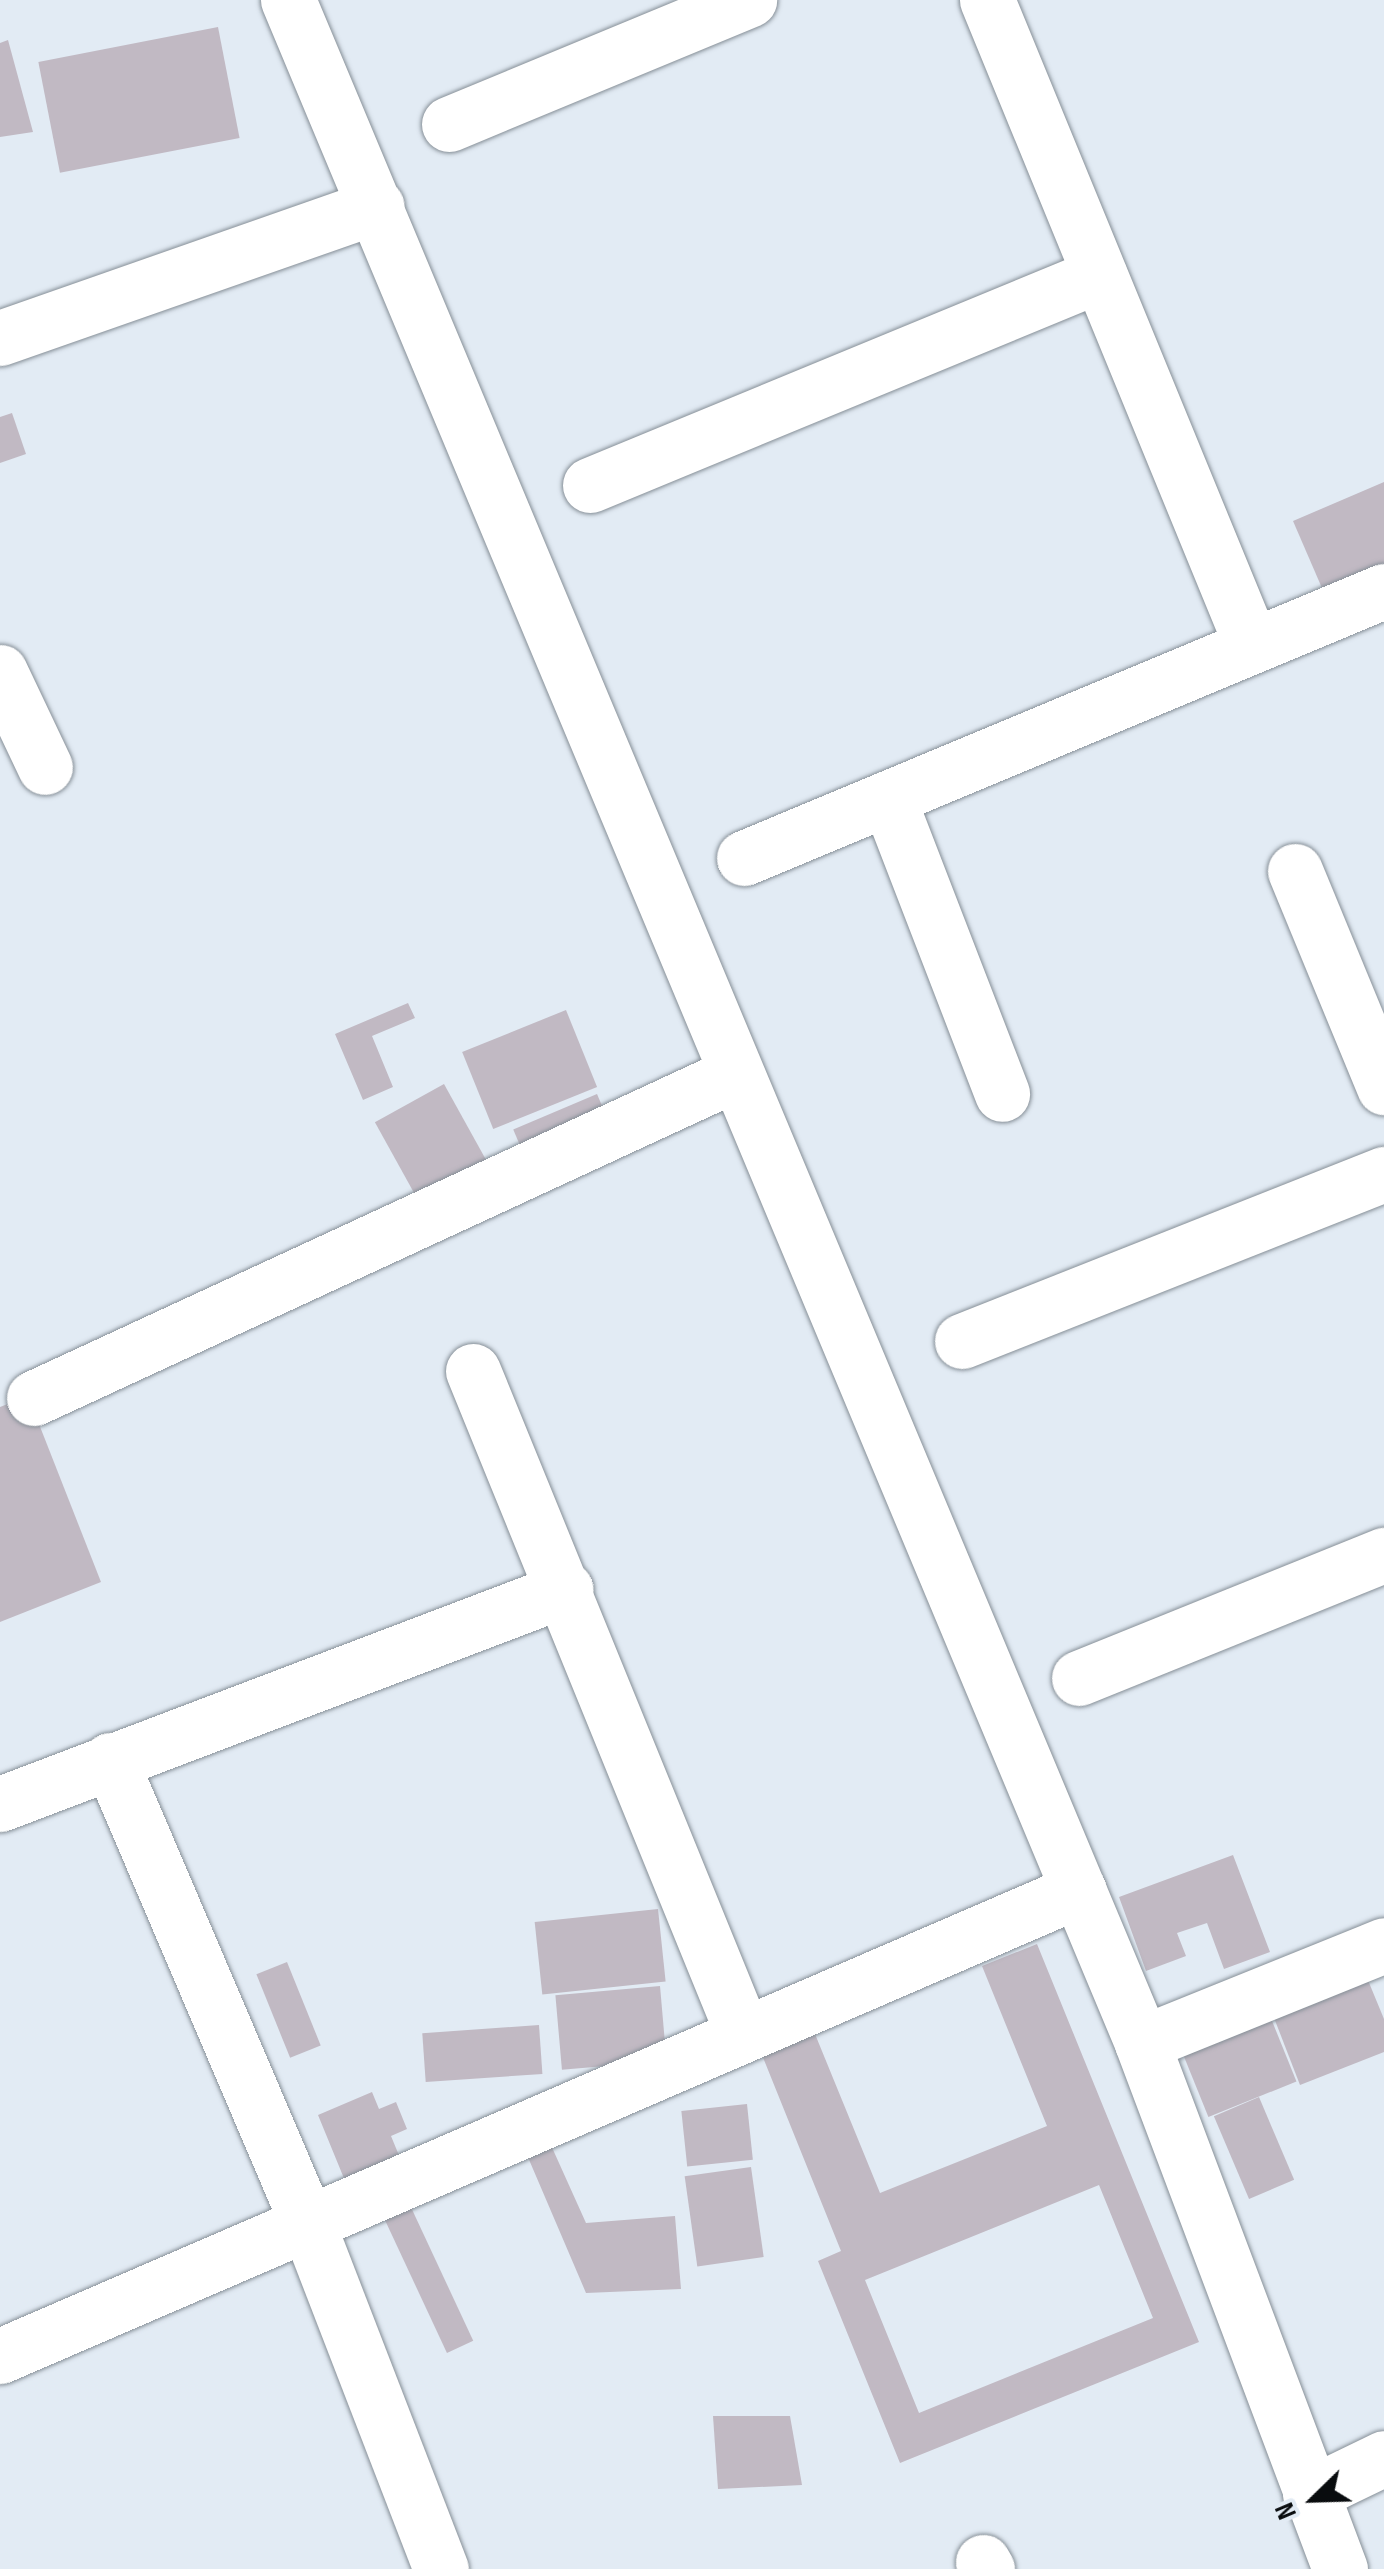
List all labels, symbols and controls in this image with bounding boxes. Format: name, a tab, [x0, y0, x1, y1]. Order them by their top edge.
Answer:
north arrow	[1264, 2449, 1364, 2549]
text: N	[1268, 2498, 1304, 2524]

